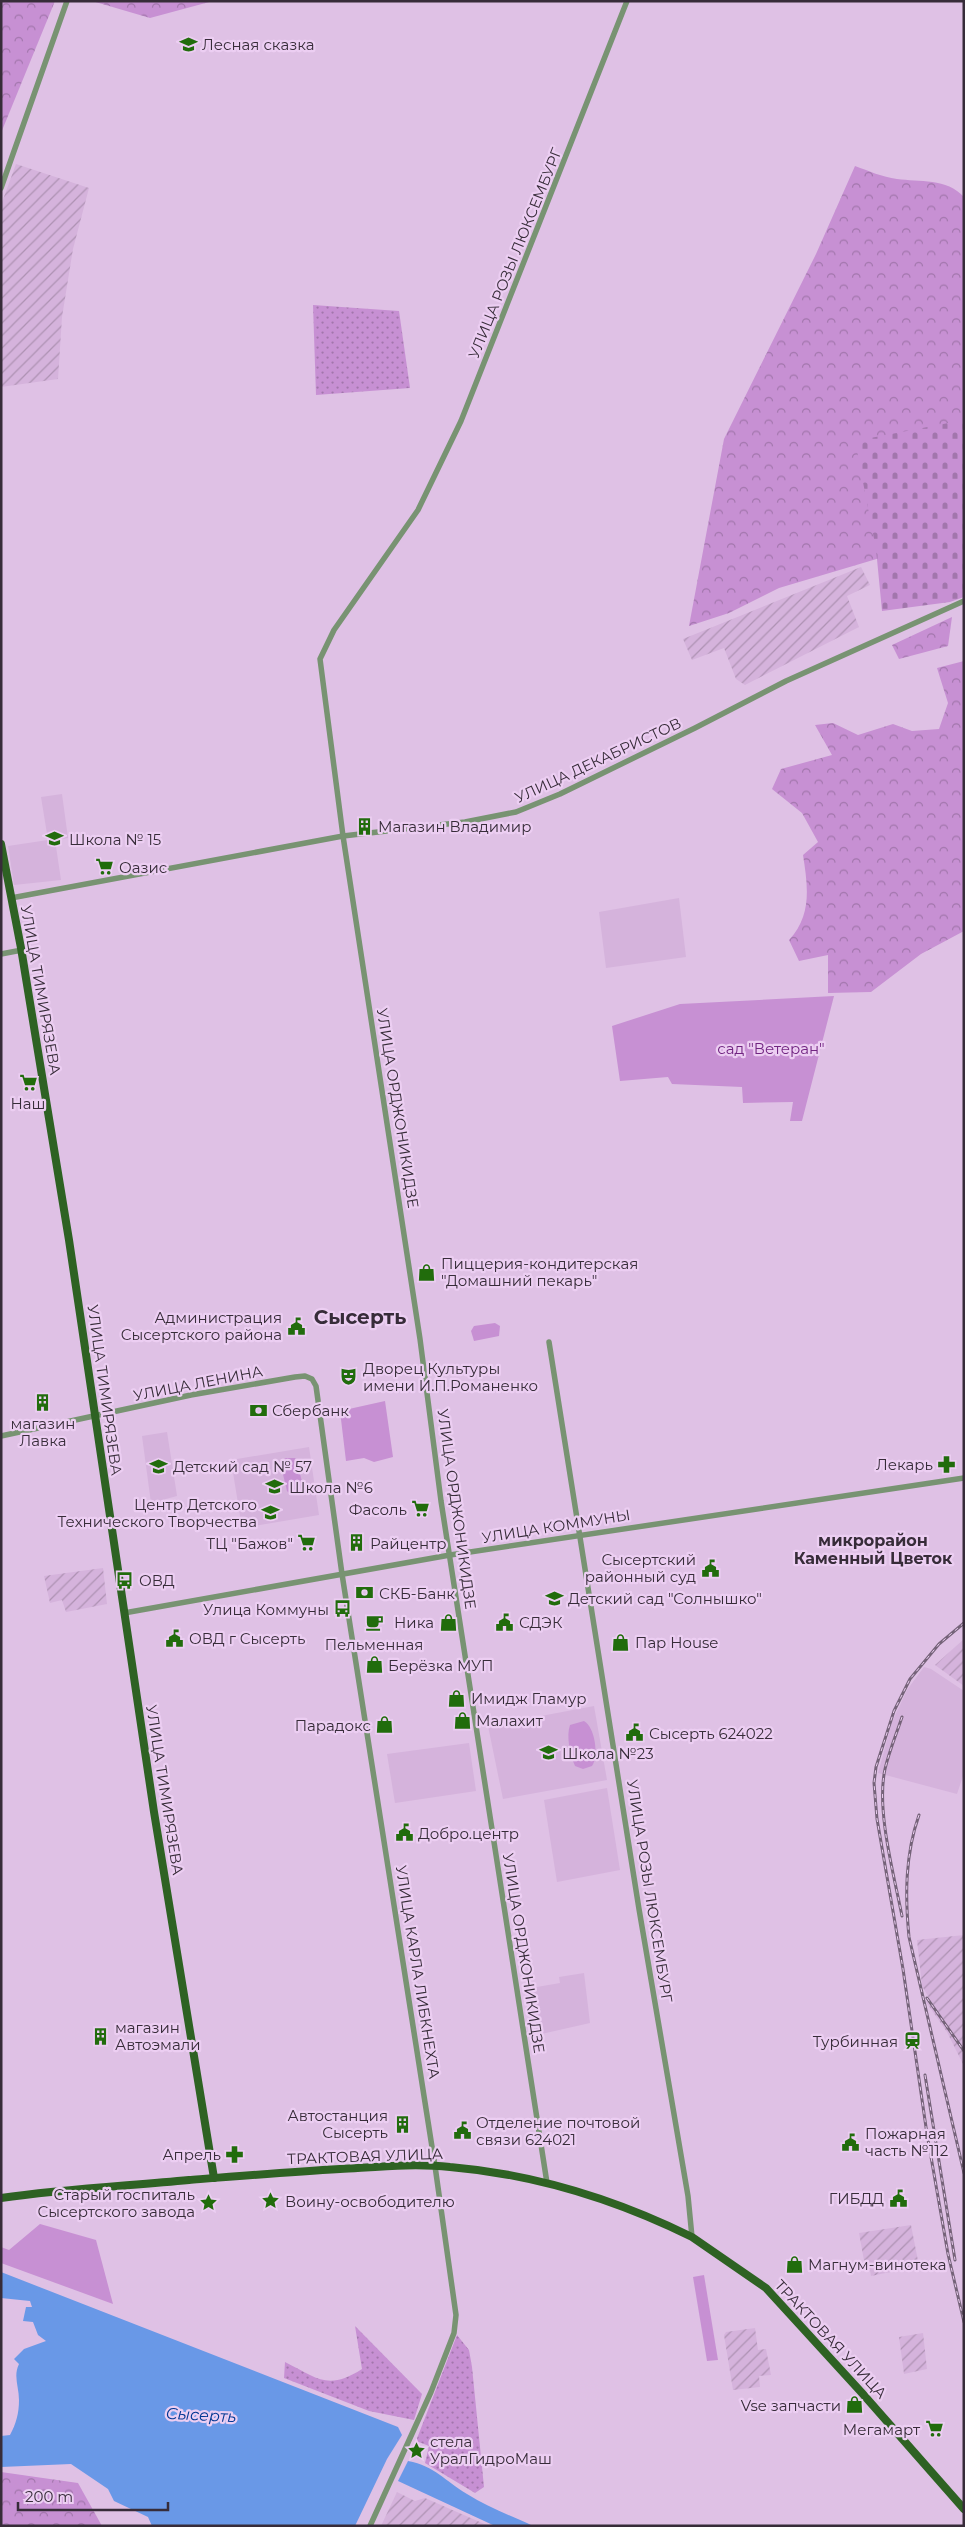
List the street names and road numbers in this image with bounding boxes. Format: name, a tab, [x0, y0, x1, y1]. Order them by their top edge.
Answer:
street label: УЛИЦА РОЗЫ ЛЮКСЕМБУРГ	[464, 145, 566, 361]
street label: УЛИЦА ДЕКАБРИСТОВ	[512, 713, 684, 807]
street label: УЛИЦА ТИМИРЯЗЕВА	[17, 904, 65, 1076]
street label: УЛИЦА ОРДЖОНИКИДЗЕ	[373, 1007, 423, 1209]
street label: УЛИЦА ТИМИРЯЗЕВА	[84, 1303, 126, 1477]
street label: УЛИЦА ЛЕНИНА	[132, 1361, 264, 1405]
street label: УЛИЦА ОРДЖОНИКИДЗЕ	[434, 1408, 480, 1610]
street label: УЛИЦА КОММУНЫ	[480, 1505, 632, 1547]
street label: УЛИЦА ТИМИРЯЗЕВА	[142, 1703, 188, 1877]
street label: УЛИЦА РОЗЫ ЛЮКСЕМБУРГ	[623, 1778, 677, 2004]
street label: УЛИЦА ОРДЖОНИКИДЗЕ	[499, 1852, 549, 2054]
street label: УЛИЦА КАРЛА ЛИБКНЕХТА	[392, 1864, 444, 2080]
street label: ТРАКТОВАЯ УЛИЦА	[287, 2144, 443, 2168]
street label: ТРАКТОВАЯ УЛИЦА	[771, 2276, 891, 2402]

